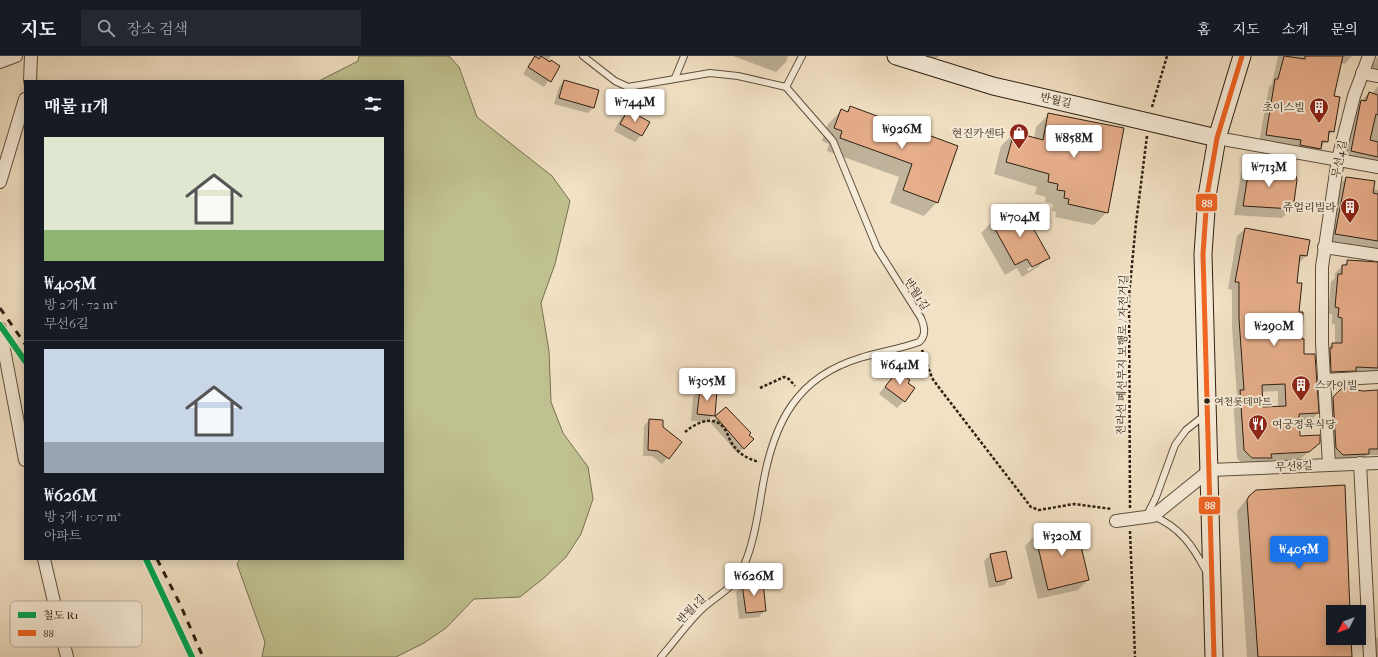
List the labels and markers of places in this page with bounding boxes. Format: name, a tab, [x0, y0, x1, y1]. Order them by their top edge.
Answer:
pin: ₩744M	[607, 89, 663, 123]
building icon: 초이스빌	[1308, 96, 1330, 124]
place label: 초이스빌	[1262, 101, 1305, 114]
pin: ₩926M	[874, 116, 930, 150]
shop icon: 현진카센타	[1008, 122, 1030, 150]
pin: ₩858M	[1046, 125, 1102, 159]
place label: 현진카센타	[952, 127, 1005, 140]
pin: ₩713M	[1241, 154, 1297, 188]
building icon: 쥬얼리빌라	[1339, 196, 1361, 224]
place label: 쥬얼리빌라	[1283, 201, 1336, 214]
pin: ₩704M	[992, 204, 1048, 238]
pin: ₩290M	[1246, 313, 1302, 347]
pin: ₩641M	[872, 352, 928, 386]
pin: ₩305M	[679, 368, 735, 402]
building icon: 스카이빌	[1290, 374, 1312, 402]
place label: 스카이빌	[1315, 379, 1358, 392]
marker: 여천롯데마트	[1202, 396, 1212, 406]
place label: 여천롯데마트	[1214, 396, 1272, 408]
restaurant icon: 여궁정육식당	[1247, 413, 1269, 441]
place label: 여궁정육식당	[1272, 418, 1336, 431]
pin: ₩320M	[1034, 523, 1090, 557]
pin: ₩405M	[1271, 536, 1327, 570]
pin: ₩626M	[726, 563, 782, 597]

